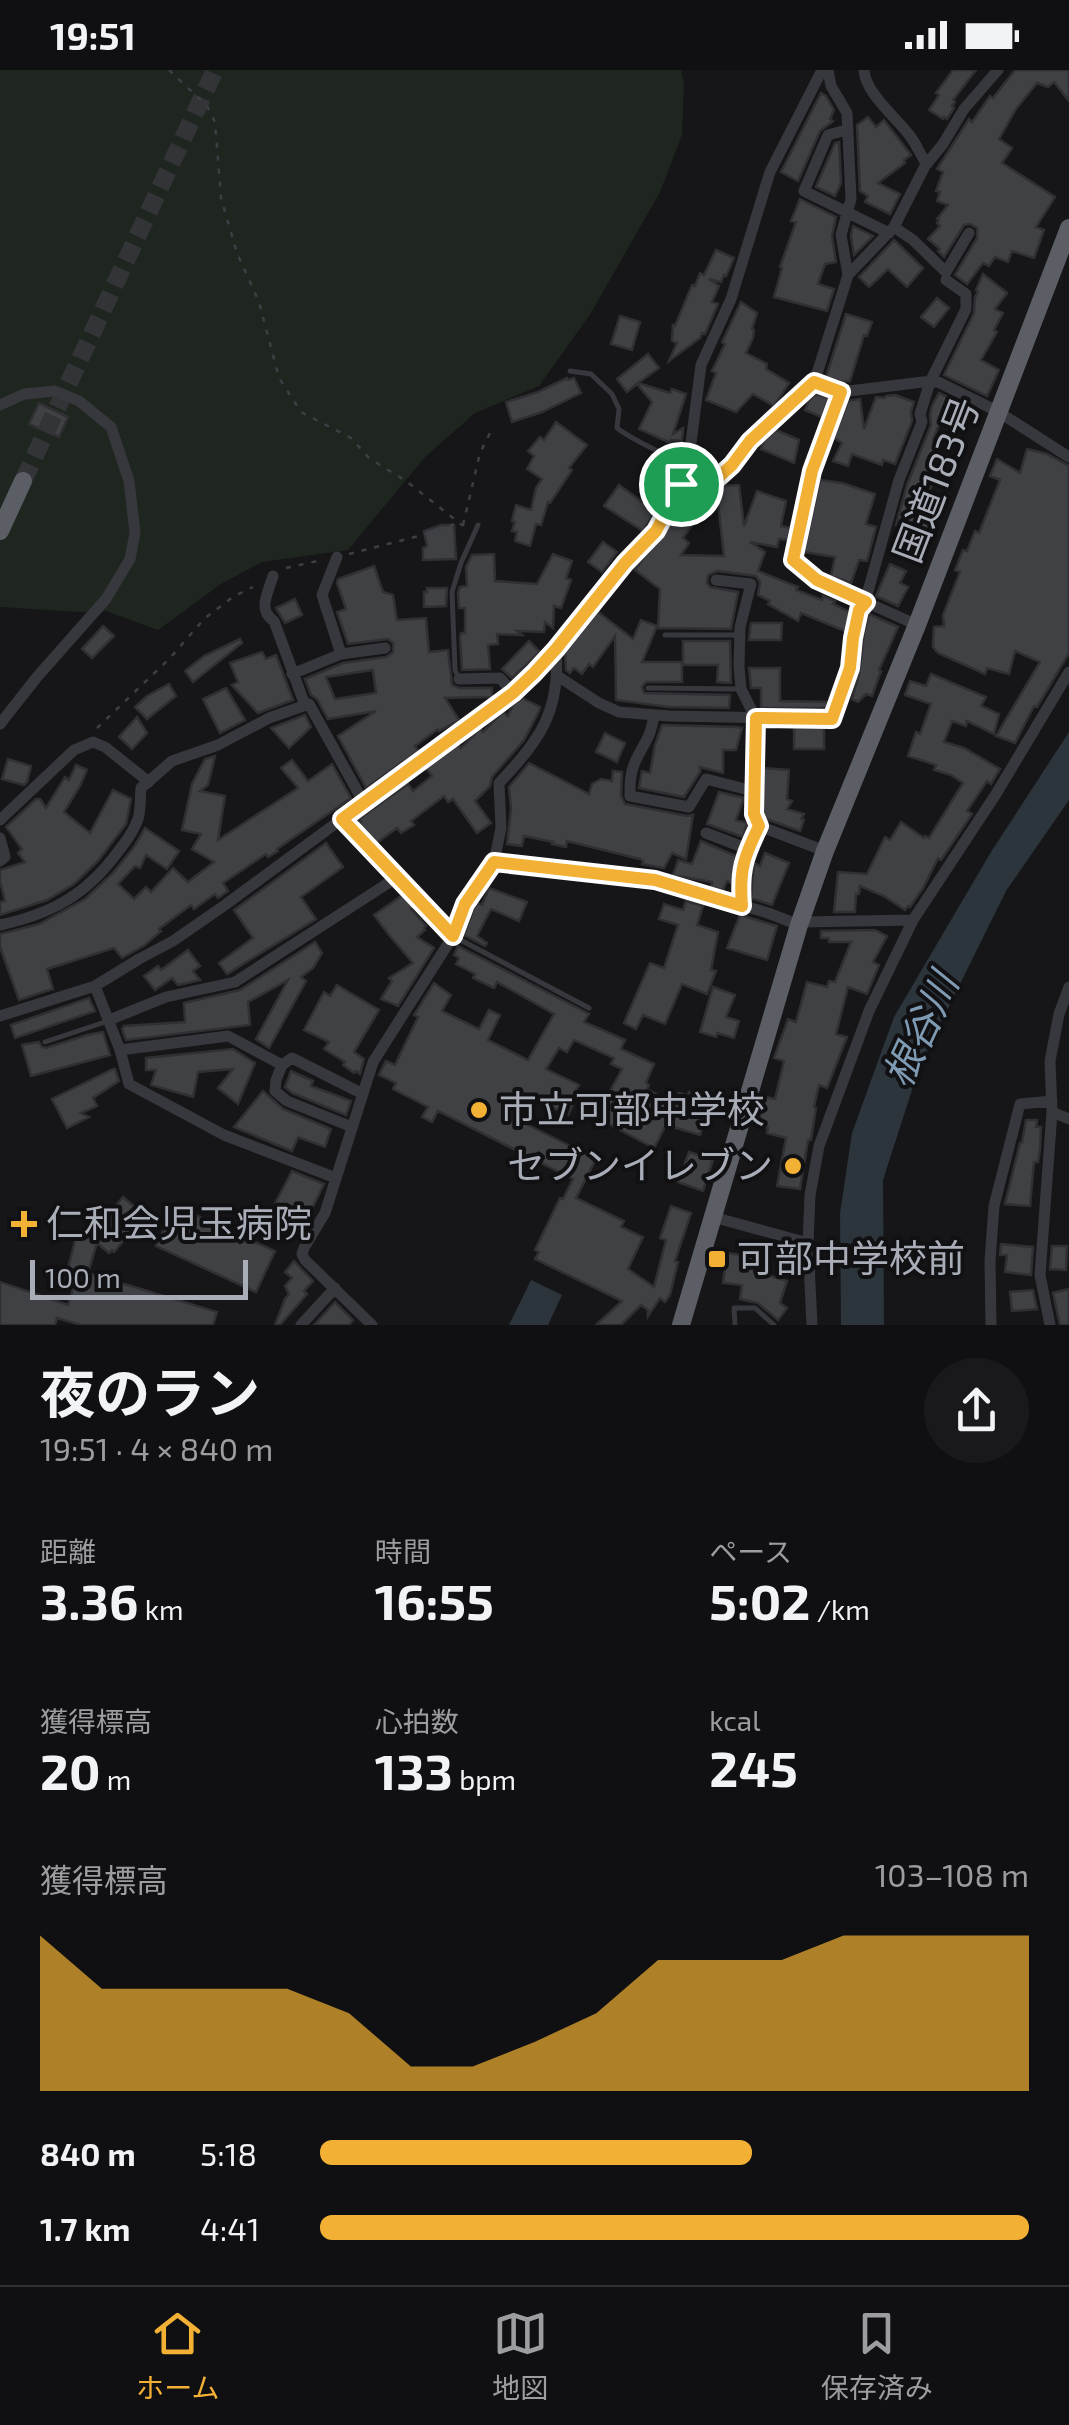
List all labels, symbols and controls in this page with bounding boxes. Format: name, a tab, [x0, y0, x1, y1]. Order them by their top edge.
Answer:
text: 19:51	[50, 12, 136, 58]
street label: 国道183号	[883, 390, 988, 568]
pin	[639, 442, 724, 527]
icon: arrive	[654, 457, 709, 512]
water label: 根谷川	[872, 961, 968, 1094]
place label: 市立可部中学校	[499, 1085, 765, 1131]
marker: 市立可部中学校	[468, 1099, 490, 1121]
place label: セブンイレブン	[507, 1141, 773, 1187]
marker: セブンイレブン	[782, 1155, 804, 1177]
place label: 仁和会児玉病院	[46, 1199, 312, 1245]
marker: 仁和会児玉病院	[11, 1211, 37, 1237]
place label: 可部中学校前	[737, 1234, 965, 1280]
marker: 可部中学校前	[706, 1248, 728, 1270]
scale bar	[30, 1255, 248, 1300]
text: 100 m	[45, 1260, 121, 1294]
text: 夜のラン	[40, 1358, 260, 1424]
button: share	[924, 1358, 1029, 1463]
text: 19:51 · 4 × 840 m	[40, 1429, 273, 1467]
text: 距離	[40, 1534, 96, 1568]
text: 時間	[375, 1534, 431, 1568]
text: ペース	[709, 1534, 792, 1568]
text: 3.36	[40, 1570, 138, 1630]
text: 16:55	[375, 1570, 494, 1630]
text: 5:02	[709, 1570, 810, 1630]
text: km	[138, 1592, 183, 1626]
text: /km	[810, 1592, 870, 1626]
text: kcal	[709, 1703, 761, 1737]
text: 獲得標高	[40, 1704, 152, 1738]
text: 心拍数	[375, 1704, 459, 1738]
text: 245	[709, 1737, 798, 1797]
text: 20	[40, 1740, 101, 1800]
text: 133	[375, 1740, 453, 1800]
text: m	[101, 1762, 131, 1796]
text: bpm	[453, 1762, 516, 1796]
text: 103–108 m	[875, 1855, 1029, 1893]
text: 獲得標高	[40, 1860, 168, 1898]
text: 840 m	[40, 2134, 136, 2172]
text: 5:18	[200, 2134, 257, 2172]
text: 1.7 km	[40, 2209, 130, 2247]
text: 4:41	[200, 2209, 260, 2247]
tab: ホーム	[136, 2306, 219, 2406]
tab: 地図	[492, 2306, 548, 2406]
tab: 保存済み	[821, 2306, 933, 2406]

